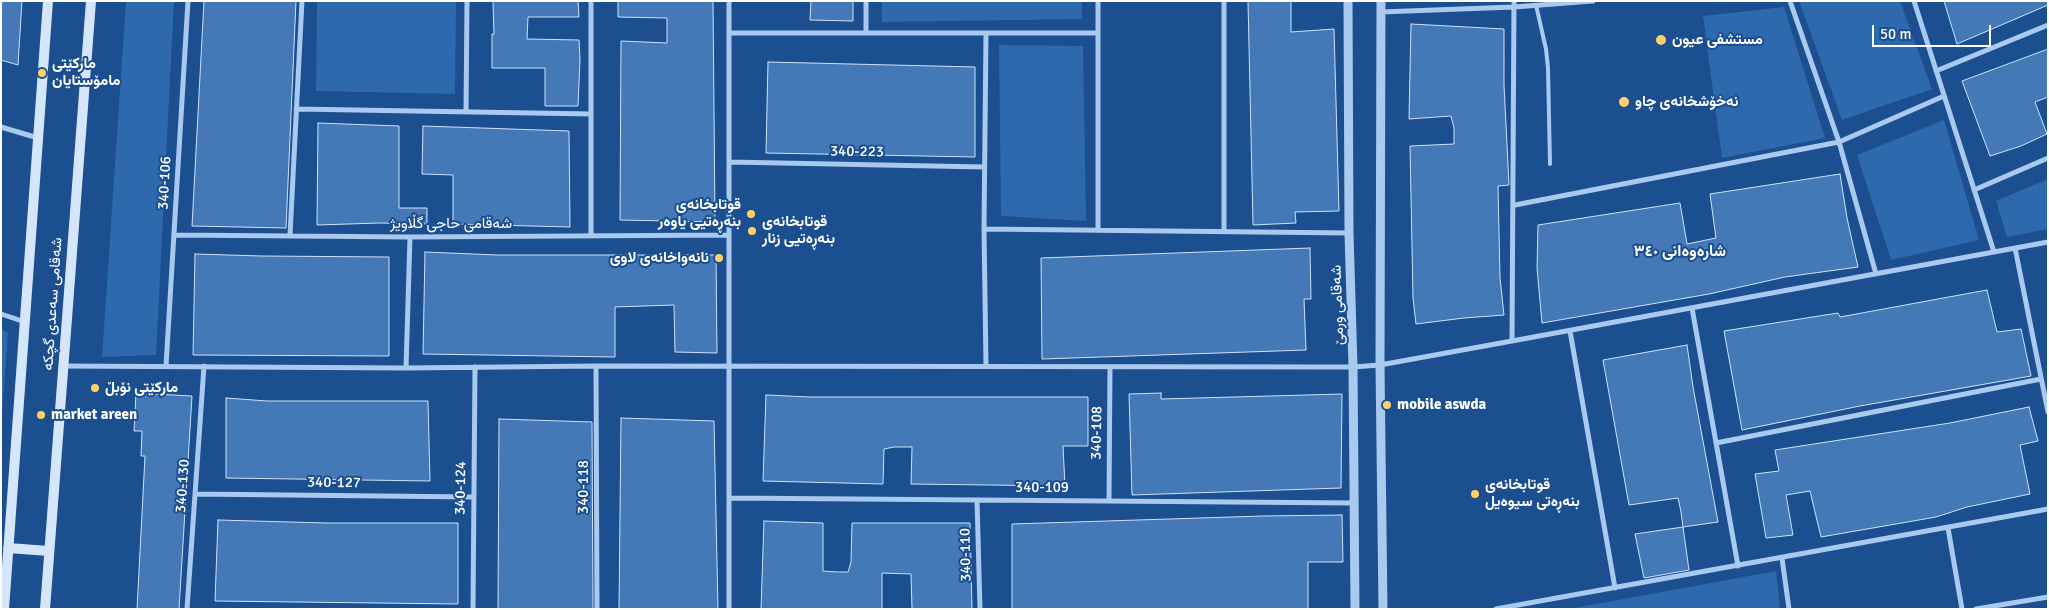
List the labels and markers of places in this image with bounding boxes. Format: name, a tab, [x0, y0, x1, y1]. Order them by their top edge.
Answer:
place label: مستشفى عيون	[1672, 31, 1763, 49]
marker: مستشفى عيون	[1654, 33, 1668, 47]
place label: مارکێتی مامۆستایان	[52, 55, 120, 90]
marker: مارکێتی مامۆستایان	[36, 67, 48, 79]
place label: نەخۆشخانەی چاو	[1635, 93, 1739, 111]
marker: نەخۆشخانەی چاو	[1617, 95, 1631, 109]
place label: قوتابخانەی بنەڕەتیی یاوەر	[658, 196, 741, 231]
marker: قوتابخانەی بنەڕەتیی یاوەر	[745, 208, 757, 220]
place label: قوتابخانەی بنەڕەتیی زنار	[762, 213, 835, 248]
marker: قوتابخانەی بنەڕەتیی زنار	[746, 225, 758, 237]
place label: نانەواخانەی لاوی	[610, 249, 709, 267]
marker: نانەواخانەی لاوی	[713, 252, 725, 264]
place label: مارکێتی نۆبڵ	[105, 379, 178, 397]
marker: مارکێتی نۆبڵ	[89, 382, 101, 394]
place label: mobile aswda	[1397, 396, 1486, 414]
marker: mobile aswda	[1381, 399, 1393, 411]
place label: market areen	[51, 406, 137, 424]
marker: market areen	[35, 409, 47, 421]
place label: قوتابخانەی بنەڕەتی سیوەیل	[1485, 476, 1580, 511]
marker: قوتابخانەی بنەڕەتی سیوەیل	[1469, 488, 1481, 500]

